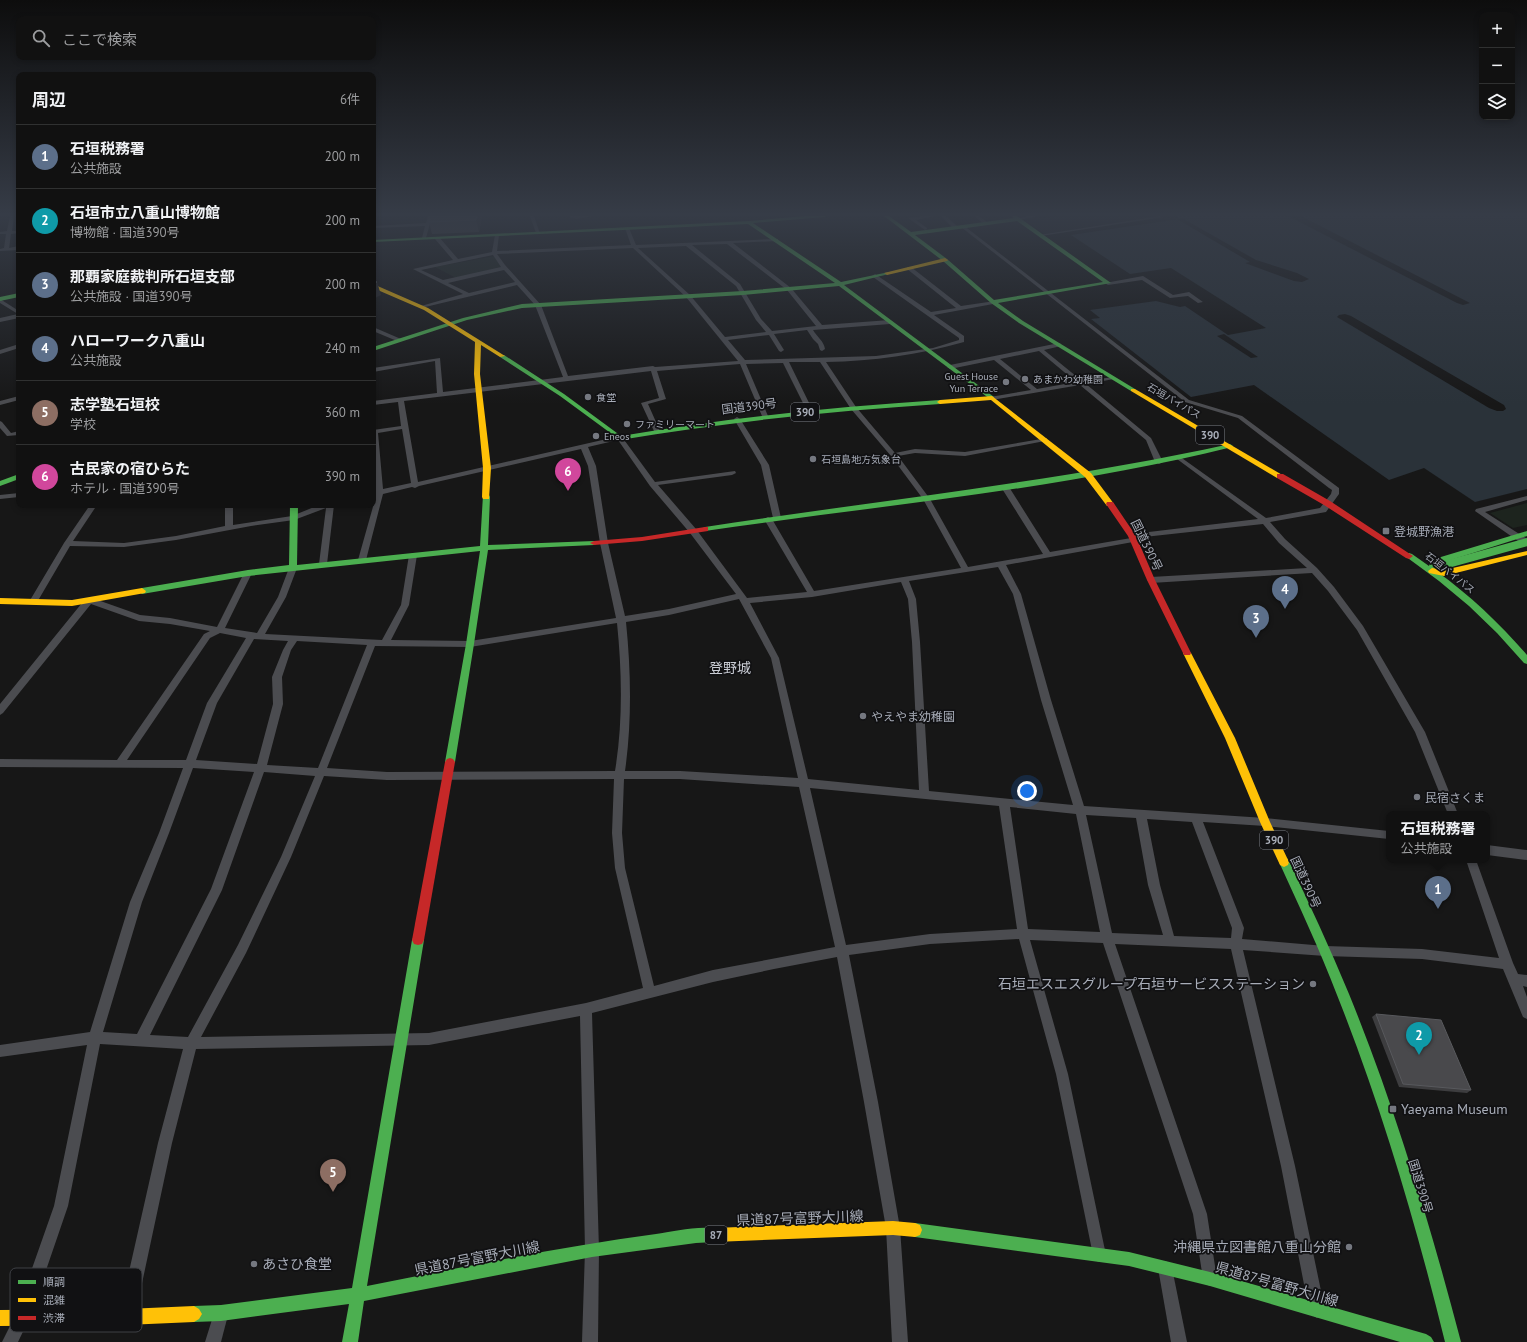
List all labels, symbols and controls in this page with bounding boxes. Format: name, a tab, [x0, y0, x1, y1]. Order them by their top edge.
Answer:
map controls	[1479, 12, 1515, 120]
button: +	[1479, 12, 1515, 48]
search box	[16, 16, 376, 60]
icon: search	[30, 27, 52, 49]
text: ここで検索	[62, 30, 137, 49]
button: −	[1479, 48, 1515, 84]
button: layers	[1479, 84, 1515, 120]
text: 周辺	[32, 89, 66, 111]
text: 6件	[340, 91, 360, 108]
text: 石垣税務署	[70, 139, 145, 158]
text: 1	[41, 148, 49, 165]
text: 200 m	[325, 148, 360, 165]
text: 公共施設	[70, 160, 122, 177]
text: 石垣市立八重山博物館	[70, 203, 220, 222]
text: 2	[41, 212, 49, 229]
text: 200 m	[325, 212, 360, 229]
text: 博物館 · 国道390号	[70, 224, 180, 241]
text: 那覇家庭裁判所石垣支部	[70, 267, 235, 286]
text: 3	[41, 276, 49, 293]
text: 200 m	[325, 276, 360, 293]
text: 公共施設 · 国道390号	[70, 288, 193, 305]
text: ハローワーク八重山	[70, 331, 205, 350]
text: 4	[41, 340, 49, 357]
text: 240 m	[325, 340, 360, 357]
text: 公共施設	[70, 352, 122, 369]
place label: Guest House Yun Terrace	[944, 370, 998, 395]
place label: あまかわ幼稚園	[1033, 373, 1103, 386]
marker: あまかわ幼稚園	[1020, 374, 1030, 384]
marker: Guest House Yun Terrace	[1001, 377, 1011, 387]
street label: 石垣バイパス	[1145, 380, 1203, 422]
place label: 食堂	[596, 391, 616, 404]
marker: 食堂	[583, 392, 593, 402]
text: 志学塾石垣校	[70, 395, 160, 414]
street label: 国道390号	[720, 395, 778, 417]
road number: 390	[791, 403, 819, 421]
text: 5	[41, 404, 49, 421]
text: 360 m	[325, 404, 360, 421]
text: 学校	[70, 416, 96, 433]
place label: ファミリーマート	[635, 418, 715, 431]
marker: ファミリーマート	[622, 419, 632, 429]
road number: 390	[1196, 426, 1224, 444]
place label: Eneos	[604, 430, 629, 443]
marker: Eneos	[591, 431, 601, 441]
place label: 石垣島地方気象台	[821, 453, 901, 466]
marker: 石垣島地方気象台	[808, 454, 818, 464]
pin: 6	[555, 458, 581, 491]
text: 古民家の宿ひらた	[70, 459, 190, 478]
text: 6	[41, 468, 49, 485]
text: 390 m	[325, 468, 360, 485]
text: ホテル · 国道390号	[70, 480, 180, 497]
street label: 国道390号	[1128, 517, 1166, 573]
place label: 登城野漁港	[1394, 524, 1454, 539]
marker: 登城野漁港	[1381, 526, 1391, 536]
street label: 石垣バイパス	[1422, 549, 1478, 597]
pin: 4	[1272, 576, 1298, 609]
pin: 3	[1243, 605, 1269, 638]
district label: 登野城	[709, 659, 751, 677]
place label: やえやま幼稚園	[871, 709, 955, 724]
marker: やえやま幼稚園	[858, 711, 868, 721]
your location	[1017, 781, 1037, 801]
place label: 民宿さくま	[1425, 790, 1485, 805]
marker: 民宿さくま	[1412, 792, 1422, 802]
popup	[1386, 811, 1490, 863]
text: 石垣税務署	[1400, 819, 1476, 838]
road number: 390	[1260, 831, 1288, 849]
text: 公共施設	[1400, 840, 1453, 857]
street label: 国道390号	[1287, 854, 1325, 910]
pin: 1	[1425, 876, 1451, 909]
place label: 石垣エスエスグループ石垣サービスステーション	[998, 975, 1305, 993]
marker: 石垣エスエスグループ石垣サービスステーション	[1308, 979, 1318, 989]
pin: 2	[1406, 1022, 1432, 1055]
place label: Yaeyama Museum	[1401, 1100, 1508, 1118]
marker: Yaeyama Museum	[1388, 1104, 1398, 1114]
street label: 国道390号	[1406, 1157, 1436, 1215]
pin: 5	[320, 1159, 346, 1192]
street label: 県道87号富野大川線	[736, 1207, 864, 1229]
road number: 87	[705, 1226, 727, 1244]
street label: 県道87号富野大川線	[413, 1237, 541, 1279]
place label: 沖縄県立図書館八重山分館	[1173, 1238, 1341, 1256]
marker: 沖縄県立図書館八重山分館	[1344, 1242, 1354, 1252]
place label: あさひ食堂	[262, 1255, 332, 1273]
street label: 県道87号富野大川線	[1213, 1258, 1341, 1310]
marker: あさひ食堂	[249, 1259, 259, 1269]
legend	[10, 1268, 142, 1332]
text: 順調	[43, 1275, 65, 1289]
text: 混雑	[43, 1293, 65, 1307]
text: 渋滞	[43, 1311, 65, 1325]

